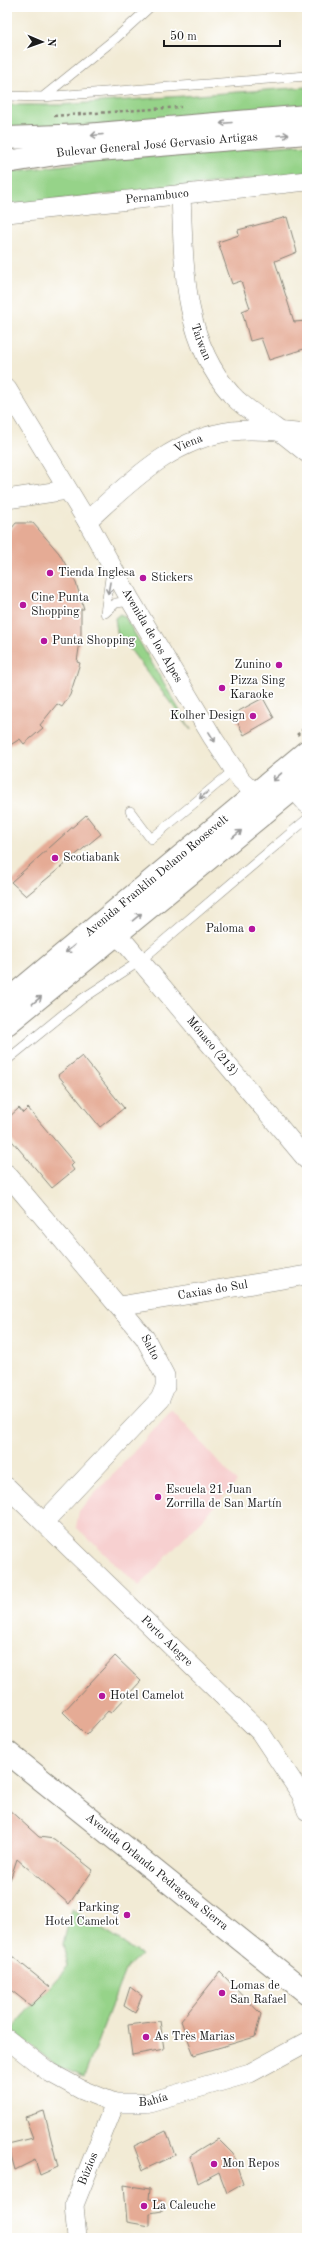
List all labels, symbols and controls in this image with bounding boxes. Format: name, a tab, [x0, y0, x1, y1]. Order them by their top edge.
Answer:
north arrow	[22, 22, 62, 62]
scale bar	[164, 22, 280, 48]
text: 50 m	[170, 30, 197, 43]
text: N	[45, 38, 56, 47]
one-way arrow	[220, 119, 233, 127]
street label: Bulevar General José Gervasio Artigas	[55, 131, 258, 160]
one-way arrow	[91, 131, 104, 138]
one-way arrow	[276, 131, 289, 138]
street label: Pernambuco	[125, 188, 190, 206]
street label: Taiwan	[188, 322, 213, 363]
street label: Viena	[172, 432, 204, 456]
place label: Tienda Inglesa	[58, 567, 135, 579]
marker: Tienda Inglesa	[45, 568, 55, 578]
place label: Stickers	[151, 572, 193, 584]
marker: Stickers	[138, 573, 148, 583]
one-way arrow	[105, 581, 113, 594]
street label: Avenida de los Alpes	[119, 586, 184, 685]
place label: Cine Punta Shopping	[31, 592, 89, 618]
marker: Cine Punta Shopping	[18, 600, 28, 610]
place label: Punta Shopping	[52, 635, 136, 647]
marker: Punta Shopping	[39, 636, 49, 646]
place label: Zunino	[235, 659, 271, 671]
marker: Zunino	[274, 660, 284, 670]
place label: Pizza Sing Karaoke	[230, 675, 285, 701]
marker: Pizza Sing Karaoke	[217, 683, 227, 693]
place label: Kolher Design	[170, 710, 246, 722]
marker: Kolher Design	[248, 711, 258, 721]
one-way arrow	[208, 731, 216, 742]
one-way arrow	[272, 772, 283, 781]
one-way arrow	[199, 790, 210, 799]
street label: Avenida Franklin Delano Roosevelt	[83, 813, 231, 939]
one-way arrow	[232, 829, 243, 838]
place label: Scotiabank	[63, 852, 120, 864]
marker: Scotiabank	[50, 853, 60, 863]
one-way arrow	[132, 912, 143, 921]
place label: Paloma	[206, 923, 244, 935]
marker: Paloma	[247, 924, 257, 934]
one-way arrow	[64, 944, 75, 953]
one-way arrow	[32, 995, 42, 1004]
street label: Mónaco (213)	[184, 1015, 241, 1078]
street label: Caxias do Sul	[177, 1279, 249, 1302]
street label: Salto	[138, 1333, 162, 1362]
place label: Escuela 21 Juan Zorrilla de San Martín	[166, 1484, 282, 1510]
marker: Escuela 21 Juan Zorrilla de San Martín	[153, 1492, 163, 1502]
street label: Porto Alegre	[138, 1614, 195, 1669]
place label: Hotel Camelot	[110, 1690, 184, 1702]
marker: Hotel Camelot	[97, 1691, 107, 1701]
street label: Avenida Orlando Pedragosa Sierra	[83, 1812, 230, 1933]
place label: Parking Hotel Camelot	[45, 1902, 120, 1928]
marker: Parking Hotel Camelot	[122, 1910, 132, 1920]
place label: Lomas de San Rafael	[230, 1980, 286, 2006]
marker: Lomas de San Rafael	[217, 1988, 227, 1998]
place label: As Très Marias	[154, 2031, 235, 2043]
marker: As Très Marias	[141, 2032, 151, 2042]
street label: Bahía	[139, 2091, 169, 2109]
street label: Búzios	[77, 2151, 100, 2187]
place label: Mon Repos	[222, 2158, 279, 2170]
marker: Mon Repos	[209, 2159, 219, 2169]
place label: La Caleuche	[152, 2200, 216, 2212]
marker: La Caleuche	[139, 2201, 149, 2211]

